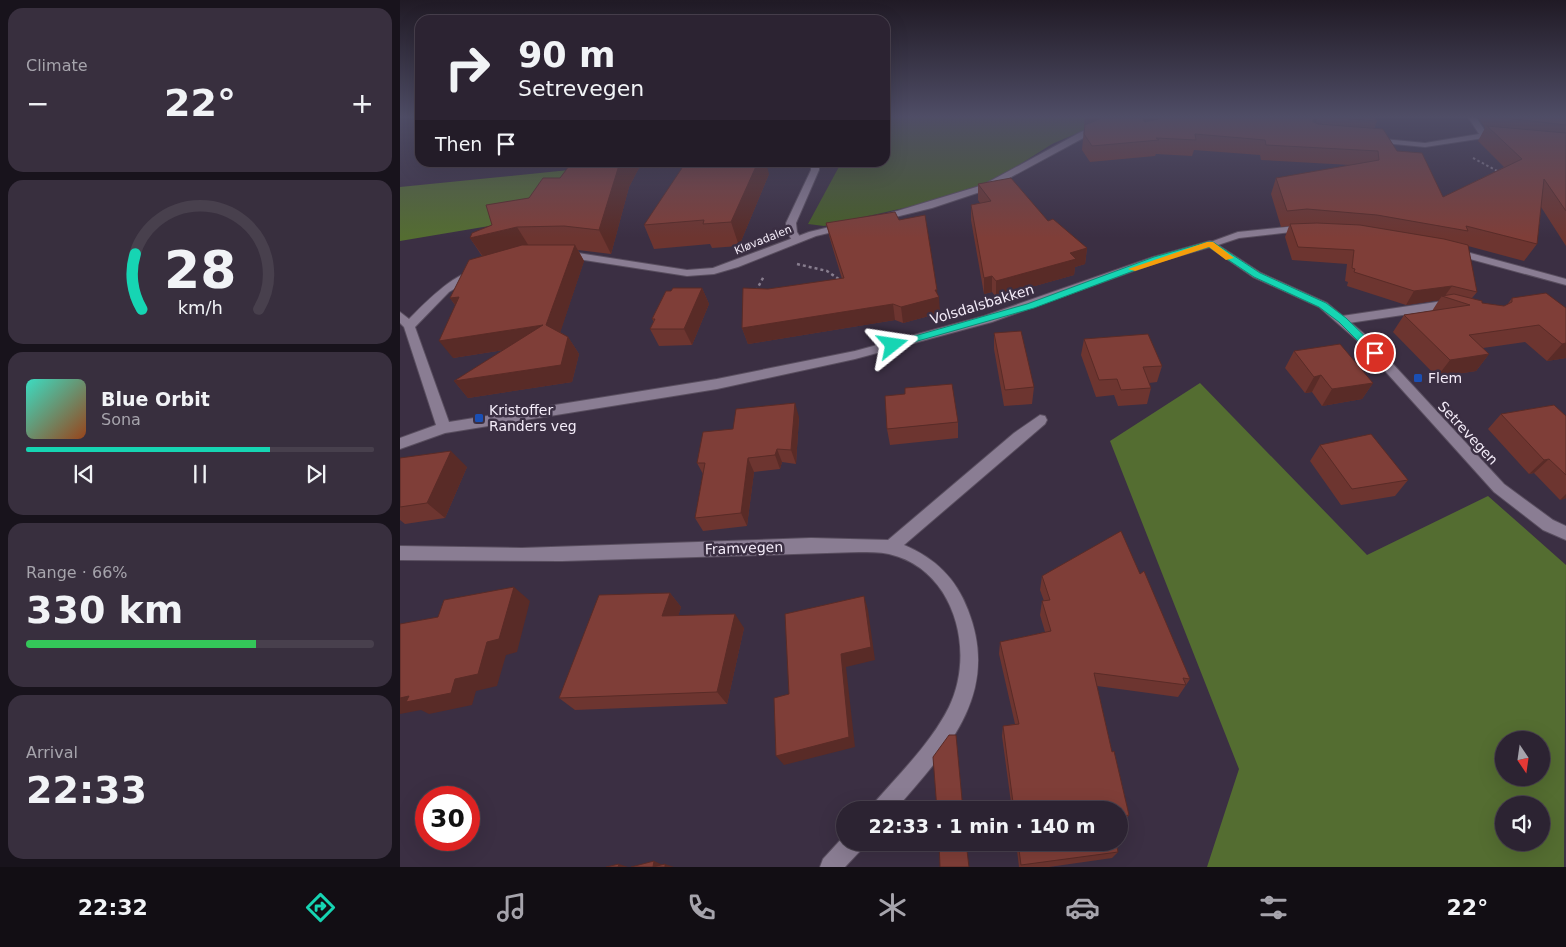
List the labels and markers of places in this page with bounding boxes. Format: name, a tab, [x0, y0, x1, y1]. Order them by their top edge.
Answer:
pin	[1354, 332, 1396, 374]
place label: Flem	[1428, 370, 1462, 386]
marker: Flem	[1412, 372, 1424, 384]
place label: Kristoffer Randers veg	[489, 402, 577, 434]
marker: Kristoffer Randers veg	[473, 412, 485, 424]

